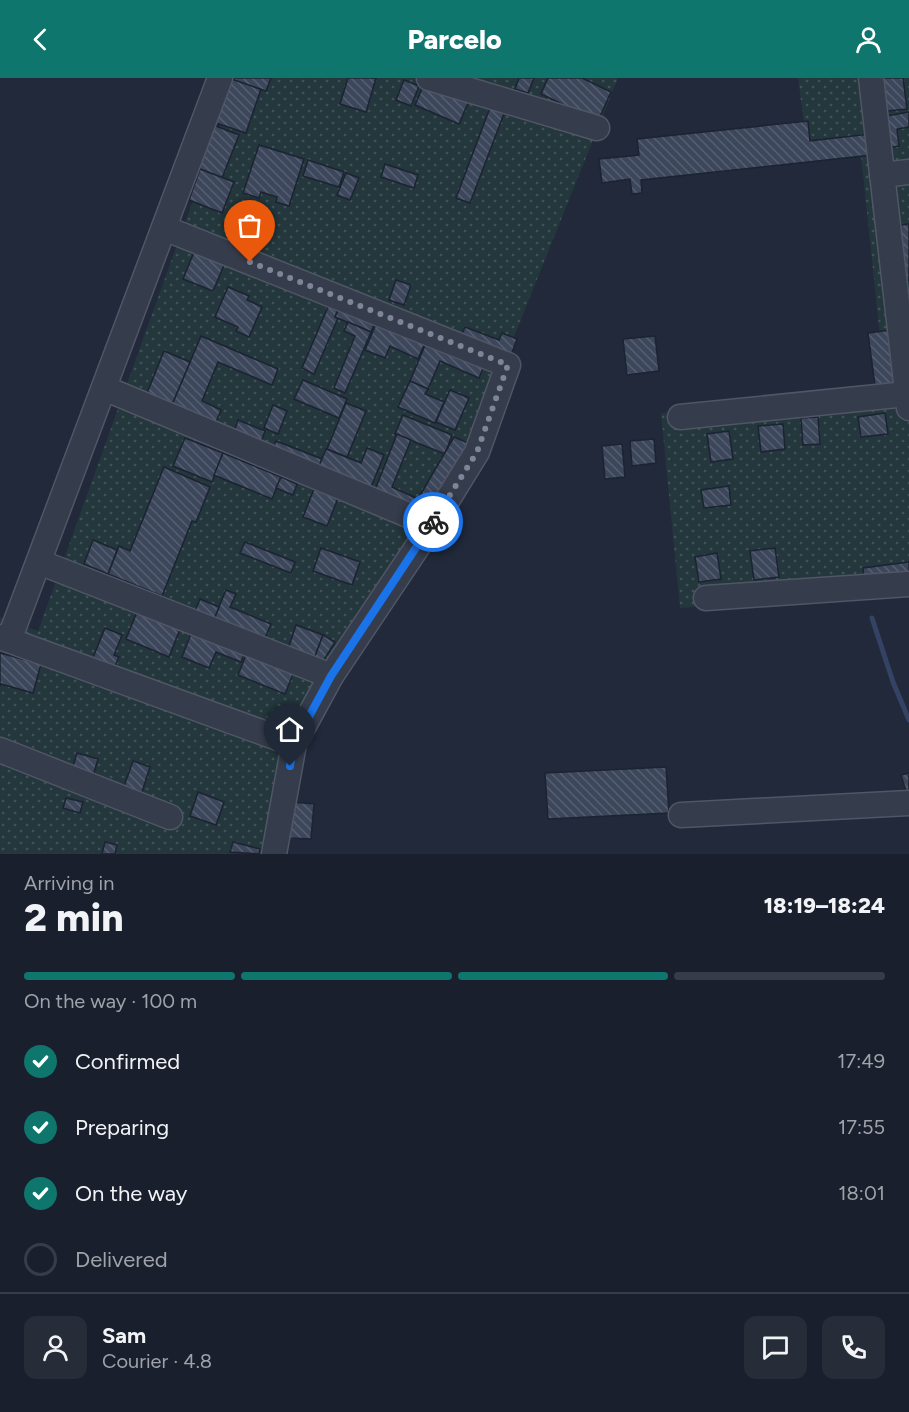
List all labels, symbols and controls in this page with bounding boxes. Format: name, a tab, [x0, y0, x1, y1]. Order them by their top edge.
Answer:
icon: back	[24, 23, 57, 56]
text: Parcelo	[407, 23, 502, 56]
icon: person	[852, 23, 885, 56]
pin	[224, 200, 275, 262]
icon: bag	[233, 209, 266, 242]
courier	[403, 492, 463, 552]
icon: bike	[417, 506, 450, 539]
pin	[264, 704, 315, 766]
icon: home	[273, 713, 306, 746]
text: Arriving in	[24, 871, 114, 895]
text: 18:19–18:24	[764, 892, 885, 919]
text: 2 min	[24, 894, 124, 941]
text: On the way · 100 m	[24, 989, 197, 1013]
icon: check	[24, 1045, 57, 1078]
text: Confirmed	[75, 1048, 180, 1075]
text: 17:49	[837, 1049, 885, 1073]
icon: check	[24, 1111, 57, 1144]
text: Preparing	[75, 1114, 169, 1141]
text: 17:55	[838, 1115, 885, 1139]
icon: check	[24, 1177, 57, 1210]
text: On the way	[75, 1180, 187, 1207]
text: 18:01	[838, 1181, 885, 1205]
text: Delivered	[75, 1246, 168, 1273]
button: person	[24, 1316, 87, 1379]
button: chat	[744, 1316, 807, 1379]
button: phone	[822, 1316, 885, 1379]
text: Sam	[102, 1322, 146, 1349]
text: Courier · 4.8	[102, 1349, 212, 1373]

